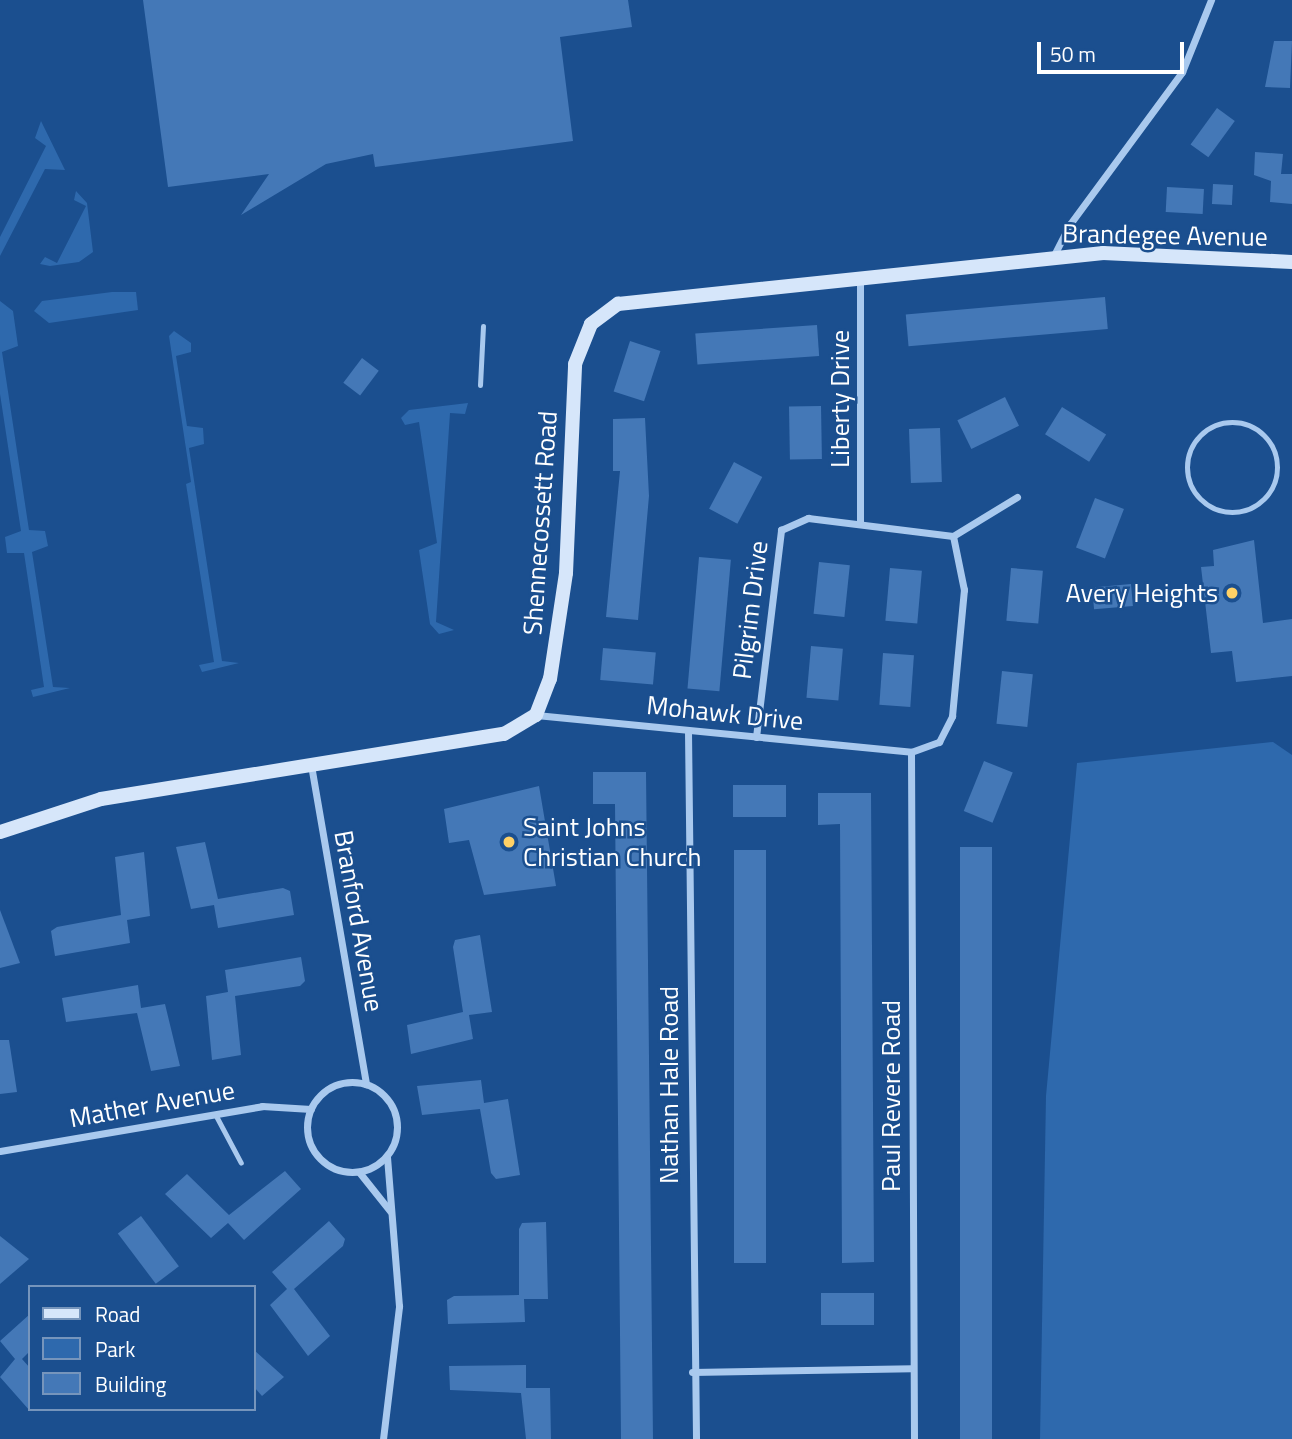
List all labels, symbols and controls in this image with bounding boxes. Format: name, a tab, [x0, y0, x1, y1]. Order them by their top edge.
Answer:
scale bar	[1040, 28, 1187, 72]
text: 50 m	[1050, 38, 1096, 70]
street label: Brandegee Avenue	[1062, 218, 1268, 252]
street label: Liberty Drive	[824, 330, 856, 468]
street label: Shennecossett Road	[517, 410, 563, 636]
street label: Pilgrim Drive	[726, 539, 774, 681]
place label: Avery Heights	[1066, 577, 1218, 609]
marker: Avery Heights	[1224, 585, 1240, 601]
street label: Mohawk Drive	[645, 689, 805, 737]
place label: Saint Johns Christian Church	[523, 811, 701, 872]
street label: Branford Avenue	[328, 828, 390, 1014]
marker: Saint Johns Christian Church	[501, 834, 517, 850]
street label: Nathan Hale Road	[653, 986, 685, 1184]
street label: Paul Revere Road	[875, 1000, 907, 1192]
street label: Mather Avenue	[67, 1074, 237, 1134]
legend	[28, 1285, 256, 1411]
text: Road	[95, 1298, 140, 1330]
text: Park	[95, 1333, 135, 1365]
text: Building	[95, 1368, 166, 1400]

